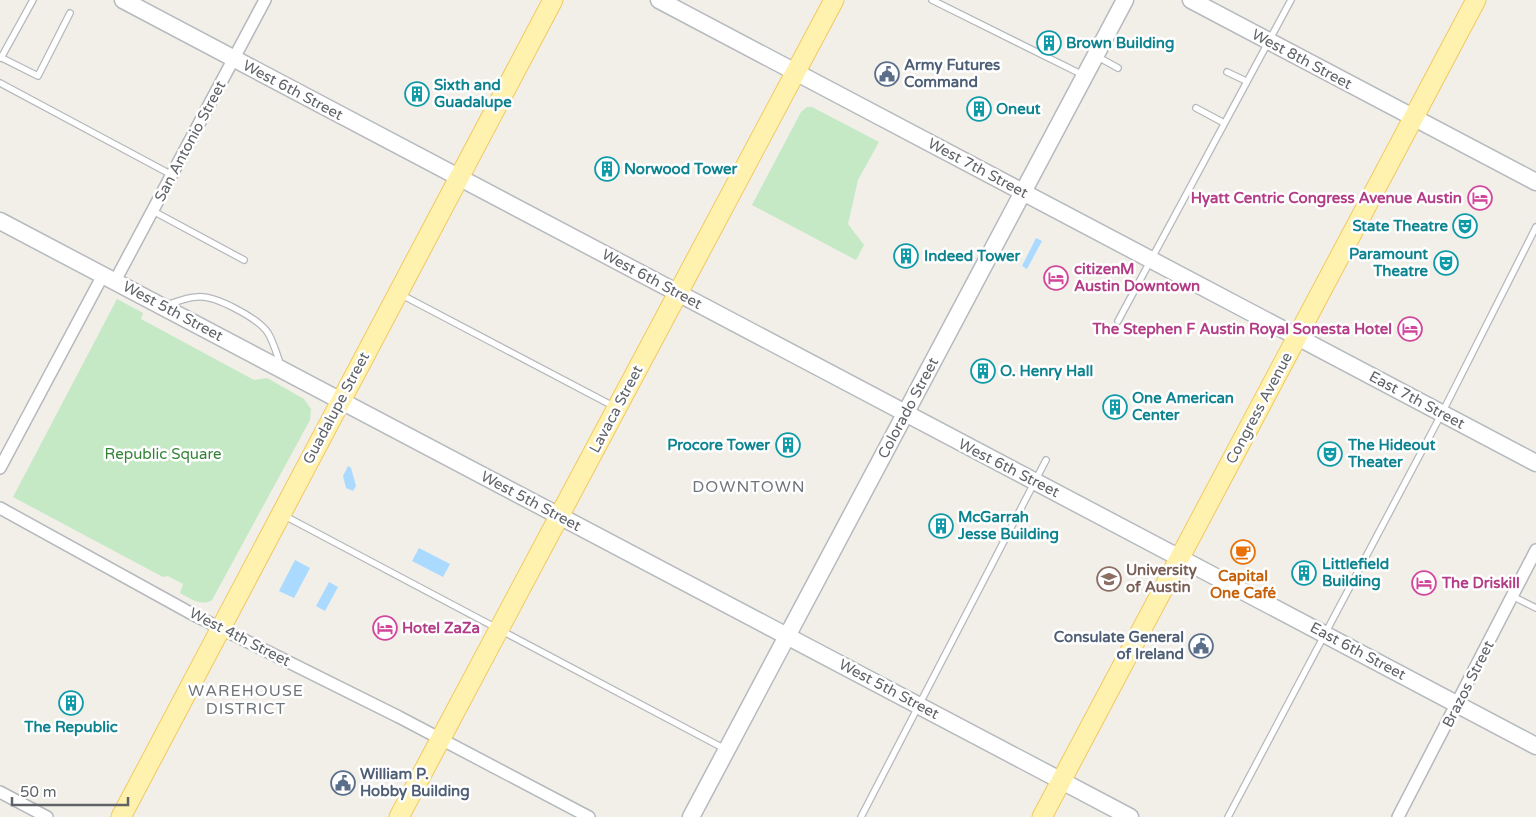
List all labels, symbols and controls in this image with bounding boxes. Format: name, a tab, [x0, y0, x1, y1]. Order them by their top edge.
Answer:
street label: West 8th Street	[1249, 25, 1355, 93]
building icon: Brown Building	[1036, 30, 1062, 56]
place label: Brown Building	[1066, 34, 1174, 53]
street label: West 6th Street	[240, 56, 346, 124]
place label: Army Futures Command	[904, 56, 1000, 91]
public building icon: Army Futures Command	[874, 61, 900, 87]
place label: Sixth and Guadalupe	[434, 76, 512, 112]
street label: San Antonio Street	[151, 77, 230, 205]
building icon: Sixth and Guadalupe	[404, 81, 430, 107]
building icon: Oneut	[966, 96, 992, 122]
place label: Oneut	[996, 100, 1041, 118]
street label: West 7th Street	[925, 134, 1031, 202]
building icon: Norwood Tower	[594, 156, 620, 182]
place label: Norwood Tower	[624, 160, 738, 178]
hotel icon: Hyatt Centric Congress Avenue Austin	[1467, 185, 1493, 211]
place label: Hyatt Centric Congress Avenue Austin	[1191, 189, 1462, 208]
theatre icon: State Theatre	[1452, 213, 1478, 239]
place label: State Theatre	[1352, 217, 1448, 235]
building icon: Indeed Tower	[893, 243, 919, 269]
street label: West 6th Street	[599, 245, 705, 313]
place label: Paramount Theatre	[1349, 245, 1428, 280]
place label: Indeed Tower	[924, 247, 1021, 265]
theatre icon: Paramount Theatre	[1433, 250, 1459, 276]
place label: citizenM Austin Downtown	[1074, 260, 1200, 295]
hotel icon: citizenM Austin Downtown	[1043, 265, 1069, 291]
street label: West 5th Street	[120, 277, 226, 345]
hotel icon: The Stephen F Austin Royal Sonesta Hotel	[1397, 316, 1423, 342]
place label: The Stephen F Austin Royal Sonesta Hotel	[1092, 320, 1392, 339]
street label: Guadalupe Street	[299, 349, 373, 467]
street label: Congress Avenue	[1222, 349, 1296, 467]
street label: Colorado Street	[874, 354, 942, 462]
building icon: O. Henry Hall	[970, 358, 996, 384]
street label: Lavaca Street	[585, 362, 647, 456]
place label: O. Henry Hall	[1000, 362, 1093, 381]
street label: East 7th Street	[1366, 367, 1468, 433]
place label: One American Center	[1132, 389, 1234, 424]
building icon: One American Center	[1102, 394, 1128, 420]
building icon: Procore Tower	[775, 432, 801, 458]
street label: West 6th Street	[956, 435, 1063, 501]
place label: Procore Tower	[667, 436, 770, 454]
place label: The Hideout Theater	[1347, 436, 1436, 471]
theatre icon: The Hideout Theater	[1317, 441, 1343, 467]
park label: Republic Square	[105, 445, 221, 463]
street label: West 5th Street	[478, 467, 584, 535]
district label: DOWNTOWN	[692, 477, 806, 497]
place label: McGarrah Jesse Building	[957, 508, 1059, 544]
building icon: McGarrah Jesse Building	[928, 513, 954, 539]
cafe icon: Capital One Café	[1230, 539, 1256, 565]
place label: Littlefield Building	[1322, 555, 1389, 591]
building icon: Littlefield Building	[1291, 560, 1317, 586]
place label: University of Austin	[1126, 561, 1197, 596]
school or university icon: University of Austin	[1096, 566, 1122, 592]
place label: Capital One Café	[1210, 567, 1277, 602]
hotel icon: The Driskill	[1411, 570, 1437, 596]
place label: The Driskill	[1441, 574, 1520, 592]
street label: West 4th Street	[187, 604, 294, 670]
hotel icon: Hotel ZaZa	[372, 615, 398, 641]
street label: East 6th Street	[1307, 618, 1409, 684]
place label: Hotel ZaZa	[402, 619, 480, 637]
place label: Consulate General of Ireland	[1054, 628, 1184, 663]
public building icon: Consulate General of Ireland	[1188, 633, 1214, 659]
street label: Brazos Street	[1438, 637, 1498, 730]
street label: West 5th Street	[836, 655, 942, 723]
district label: WAREHOUSE DISTRICT	[188, 681, 304, 719]
building icon: The Republic	[58, 690, 84, 716]
place label: The Republic	[23, 718, 118, 737]
place label: William P. Hobby Building	[360, 765, 470, 801]
public building icon: William P. Hobby Building	[330, 770, 356, 796]
scale bar	[12, 774, 129, 806]
text: 50 m	[20, 783, 57, 801]

